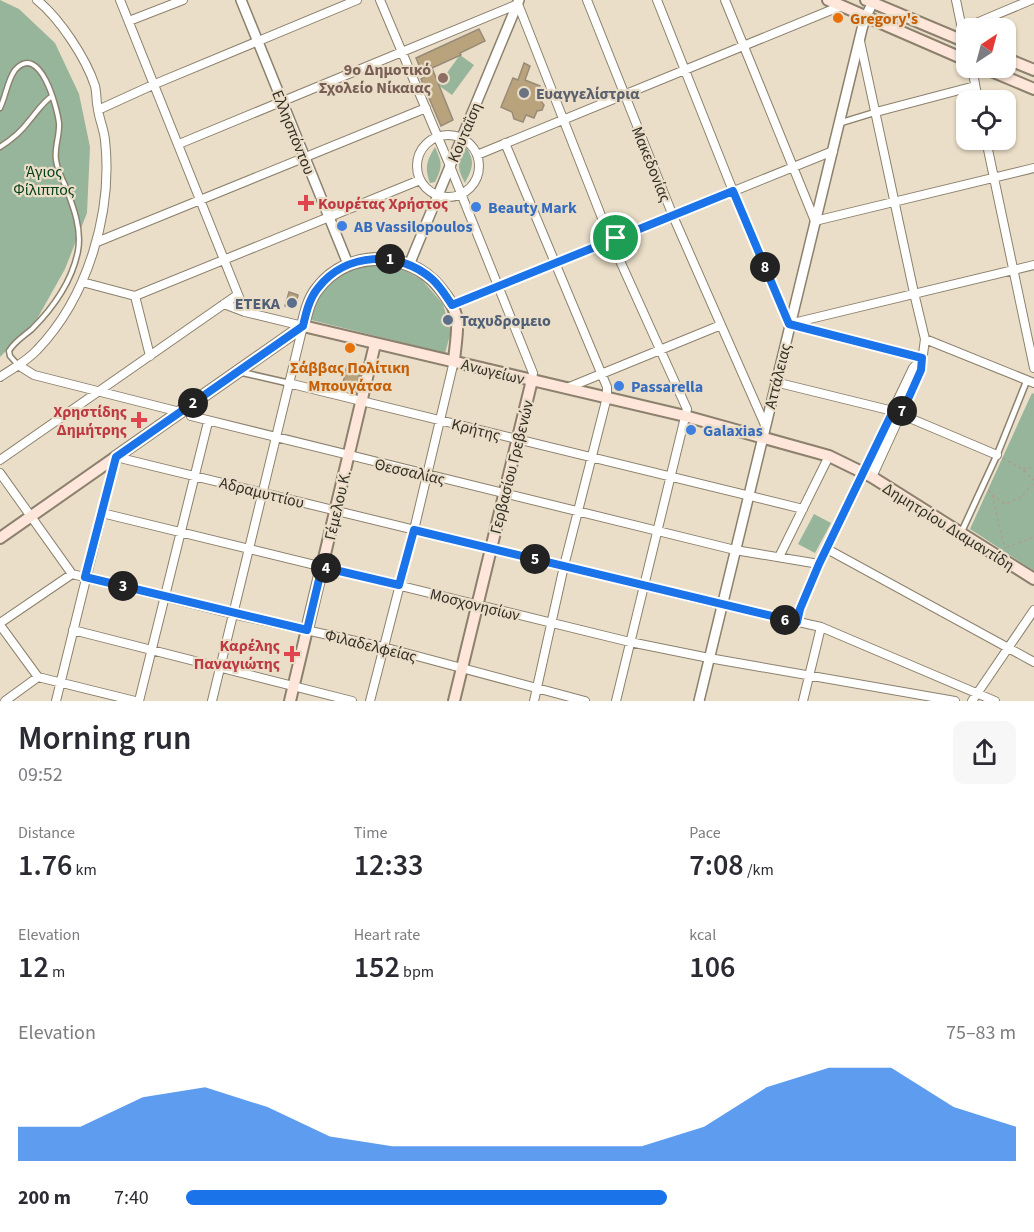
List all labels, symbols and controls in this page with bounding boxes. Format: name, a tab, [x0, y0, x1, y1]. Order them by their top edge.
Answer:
place label: Gregory's	[850, 8, 918, 30]
marker: Gregory's	[831, 11, 845, 25]
north arrow	[956, 18, 1016, 78]
map controls	[956, 18, 1016, 150]
place label: 9o Δημοτικό Σχολείο Νίκαιας	[319, 59, 431, 99]
marker: 9o Δημοτικό Σχολείο Νίκαιας	[436, 71, 450, 85]
place label: Ευαγγελίστρια	[536, 83, 640, 105]
marker: Ευαγγελίστρια	[517, 86, 531, 100]
street label: Ελλησπόντου	[266, 87, 320, 178]
button: locate	[956, 90, 1016, 150]
street label: Κουταΐση	[442, 99, 487, 166]
street label: Μακεδονίας	[626, 123, 676, 206]
park label: Άγιος Φίλιππος	[13, 161, 75, 201]
place label: Κουρέτας Χρήστος	[318, 193, 448, 215]
marker: Κουρέτας Χρήστος	[299, 196, 313, 210]
place label: Beauty Mark	[488, 197, 577, 219]
marker: Beauty Mark	[469, 200, 483, 214]
pin	[590, 212, 641, 263]
place label: AB Vassilopoulos	[353, 216, 472, 238]
marker: AB Vassilopoulos	[335, 219, 349, 233]
icon: arrive	[599, 221, 632, 254]
pin: 1	[375, 244, 405, 274]
text: 1	[386, 248, 394, 270]
pin: 8	[750, 252, 780, 282]
text: 8	[761, 256, 769, 278]
place label: ΕΤΕΚΑ	[235, 293, 281, 315]
marker: ΕΤΕΚΑ	[285, 296, 299, 310]
place label: Ταχυδρομειο	[460, 310, 551, 332]
marker: Ταχυδρομειο	[441, 313, 455, 327]
marker: Σάββας Πολίτικη Μπουγάτσα	[343, 341, 357, 355]
street label: Αττάλειας	[759, 341, 797, 411]
street label: Ανωγείων	[459, 354, 527, 391]
place label: Σάββας Πολίτικη Μπουγάτσα	[290, 357, 410, 397]
place label: Passarella	[631, 376, 703, 398]
marker: Passarella	[612, 379, 626, 393]
pin: 2	[178, 388, 208, 418]
text: 2	[189, 392, 197, 414]
pin: 7	[887, 396, 917, 426]
street label: Γερβασίου Γρεβενών	[485, 398, 539, 536]
text: 7	[898, 400, 906, 422]
place label: Χρηστίδης Δημήτρης	[53, 401, 127, 441]
marker: Χρηστίδης Δημήτρης	[132, 413, 146, 427]
street label: Κρήτης	[449, 413, 503, 447]
place label: Galaxias	[703, 420, 763, 442]
marker: Galaxias	[684, 423, 698, 437]
street label: Θεσσαλίας	[372, 453, 447, 491]
street label: Γέμελου Κ.	[319, 468, 357, 542]
street label: Αδραμυττίου	[217, 472, 306, 514]
street label: Δημητρίου Διαμαντίδη	[878, 477, 1019, 576]
pin: 5	[520, 544, 550, 574]
text: 5	[531, 548, 539, 570]
pin: 4	[311, 553, 341, 583]
text: 4	[322, 557, 330, 579]
pin: 3	[108, 571, 138, 601]
text: 3	[119, 575, 127, 597]
street label: Μοσχονησίων	[427, 583, 522, 627]
pin: 6	[770, 605, 800, 635]
text: 6	[781, 609, 789, 631]
street label: Φιλαδελφείας	[323, 624, 419, 668]
place label: Καρέλης Παναγιώτης	[194, 635, 280, 675]
marker: Καρέλης Παναγιώτης	[285, 647, 299, 661]
text: Morning run	[18, 715, 192, 762]
button: share	[953, 721, 1016, 784]
text: 09:52	[18, 761, 63, 789]
text: Distance	[18, 822, 75, 844]
text: Time	[354, 822, 387, 844]
text: Pace	[689, 822, 721, 844]
text: 1.76	[18, 844, 72, 887]
text: 12:33	[354, 844, 423, 887]
text: 7:08	[689, 844, 744, 887]
text: km	[72, 859, 97, 881]
text: /km	[744, 859, 774, 881]
text: Elevation	[18, 924, 80, 946]
text: Heart rate	[354, 924, 420, 946]
text: kcal	[689, 924, 716, 946]
text: 12	[18, 946, 49, 989]
text: 152	[354, 946, 400, 989]
text: 106	[689, 946, 736, 989]
text: m	[49, 961, 65, 983]
text: bpm	[400, 961, 434, 983]
text: Elevation	[18, 1019, 96, 1047]
text: 75–83 m	[946, 1019, 1016, 1047]
text: 200 m	[18, 1184, 71, 1212]
text: 7:40	[114, 1184, 149, 1212]

